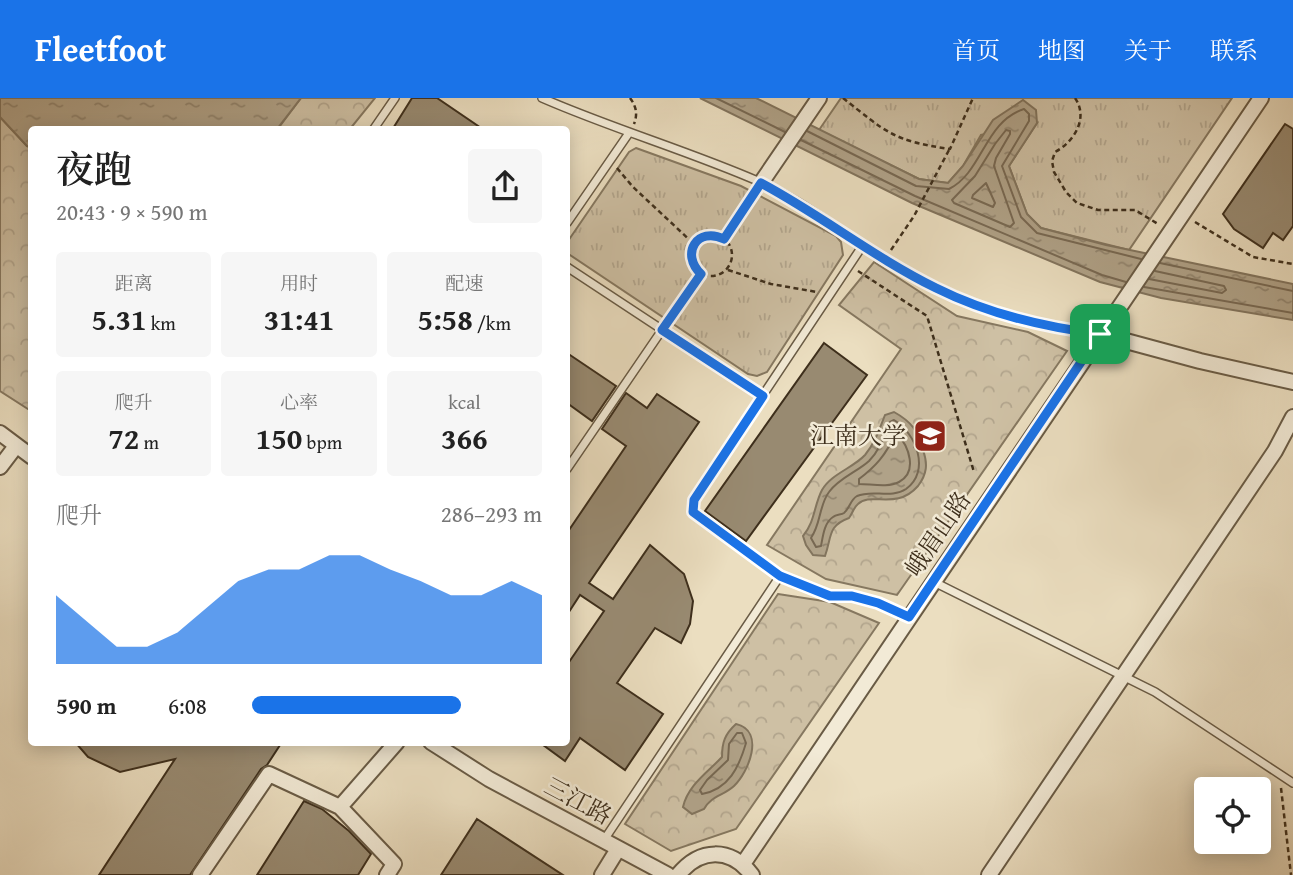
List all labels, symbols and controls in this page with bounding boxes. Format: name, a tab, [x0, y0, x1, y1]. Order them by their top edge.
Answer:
text: Fleetfoot	[35, 25, 166, 73]
text: 首页	[952, 33, 1000, 68]
text: 地图	[1038, 33, 1086, 68]
text: 关于	[1124, 33, 1172, 68]
text: 联系	[1210, 33, 1258, 68]
text: 夜跑	[56, 141, 132, 197]
button: share	[468, 149, 542, 223]
text: 20:43 · 9 × 590 m	[56, 195, 208, 228]
text: 距离	[115, 269, 153, 297]
text: 用时	[280, 269, 318, 297]
text: 配速	[445, 269, 483, 297]
text: 5.31	[91, 297, 147, 341]
text: 31:41	[264, 297, 334, 341]
text: 5:58	[418, 297, 473, 341]
pin	[1070, 304, 1130, 364]
text: km	[147, 309, 176, 337]
text: /km	[473, 309, 511, 337]
icon: arrive	[1081, 315, 1119, 353]
text: 爬升	[115, 388, 153, 416]
text: 心率	[280, 388, 318, 416]
text: kcal	[448, 388, 481, 416]
text: 72	[108, 416, 139, 460]
text: 150	[256, 416, 302, 460]
text: 366	[441, 416, 488, 460]
school or university icon: 江南大学	[911, 417, 949, 455]
place label: 江南大学	[810, 418, 906, 453]
text: m	[139, 428, 159, 456]
text: bpm	[302, 428, 342, 456]
street label: 峨眉山路	[896, 484, 979, 583]
text: 286–293 m	[441, 497, 542, 530]
text: 爬升	[56, 498, 102, 531]
text: 590 m	[56, 689, 117, 722]
text: 6:08	[168, 689, 207, 722]
street label: 三江路	[538, 768, 618, 833]
map controls	[1194, 777, 1271, 854]
button: locate	[1194, 777, 1271, 854]

